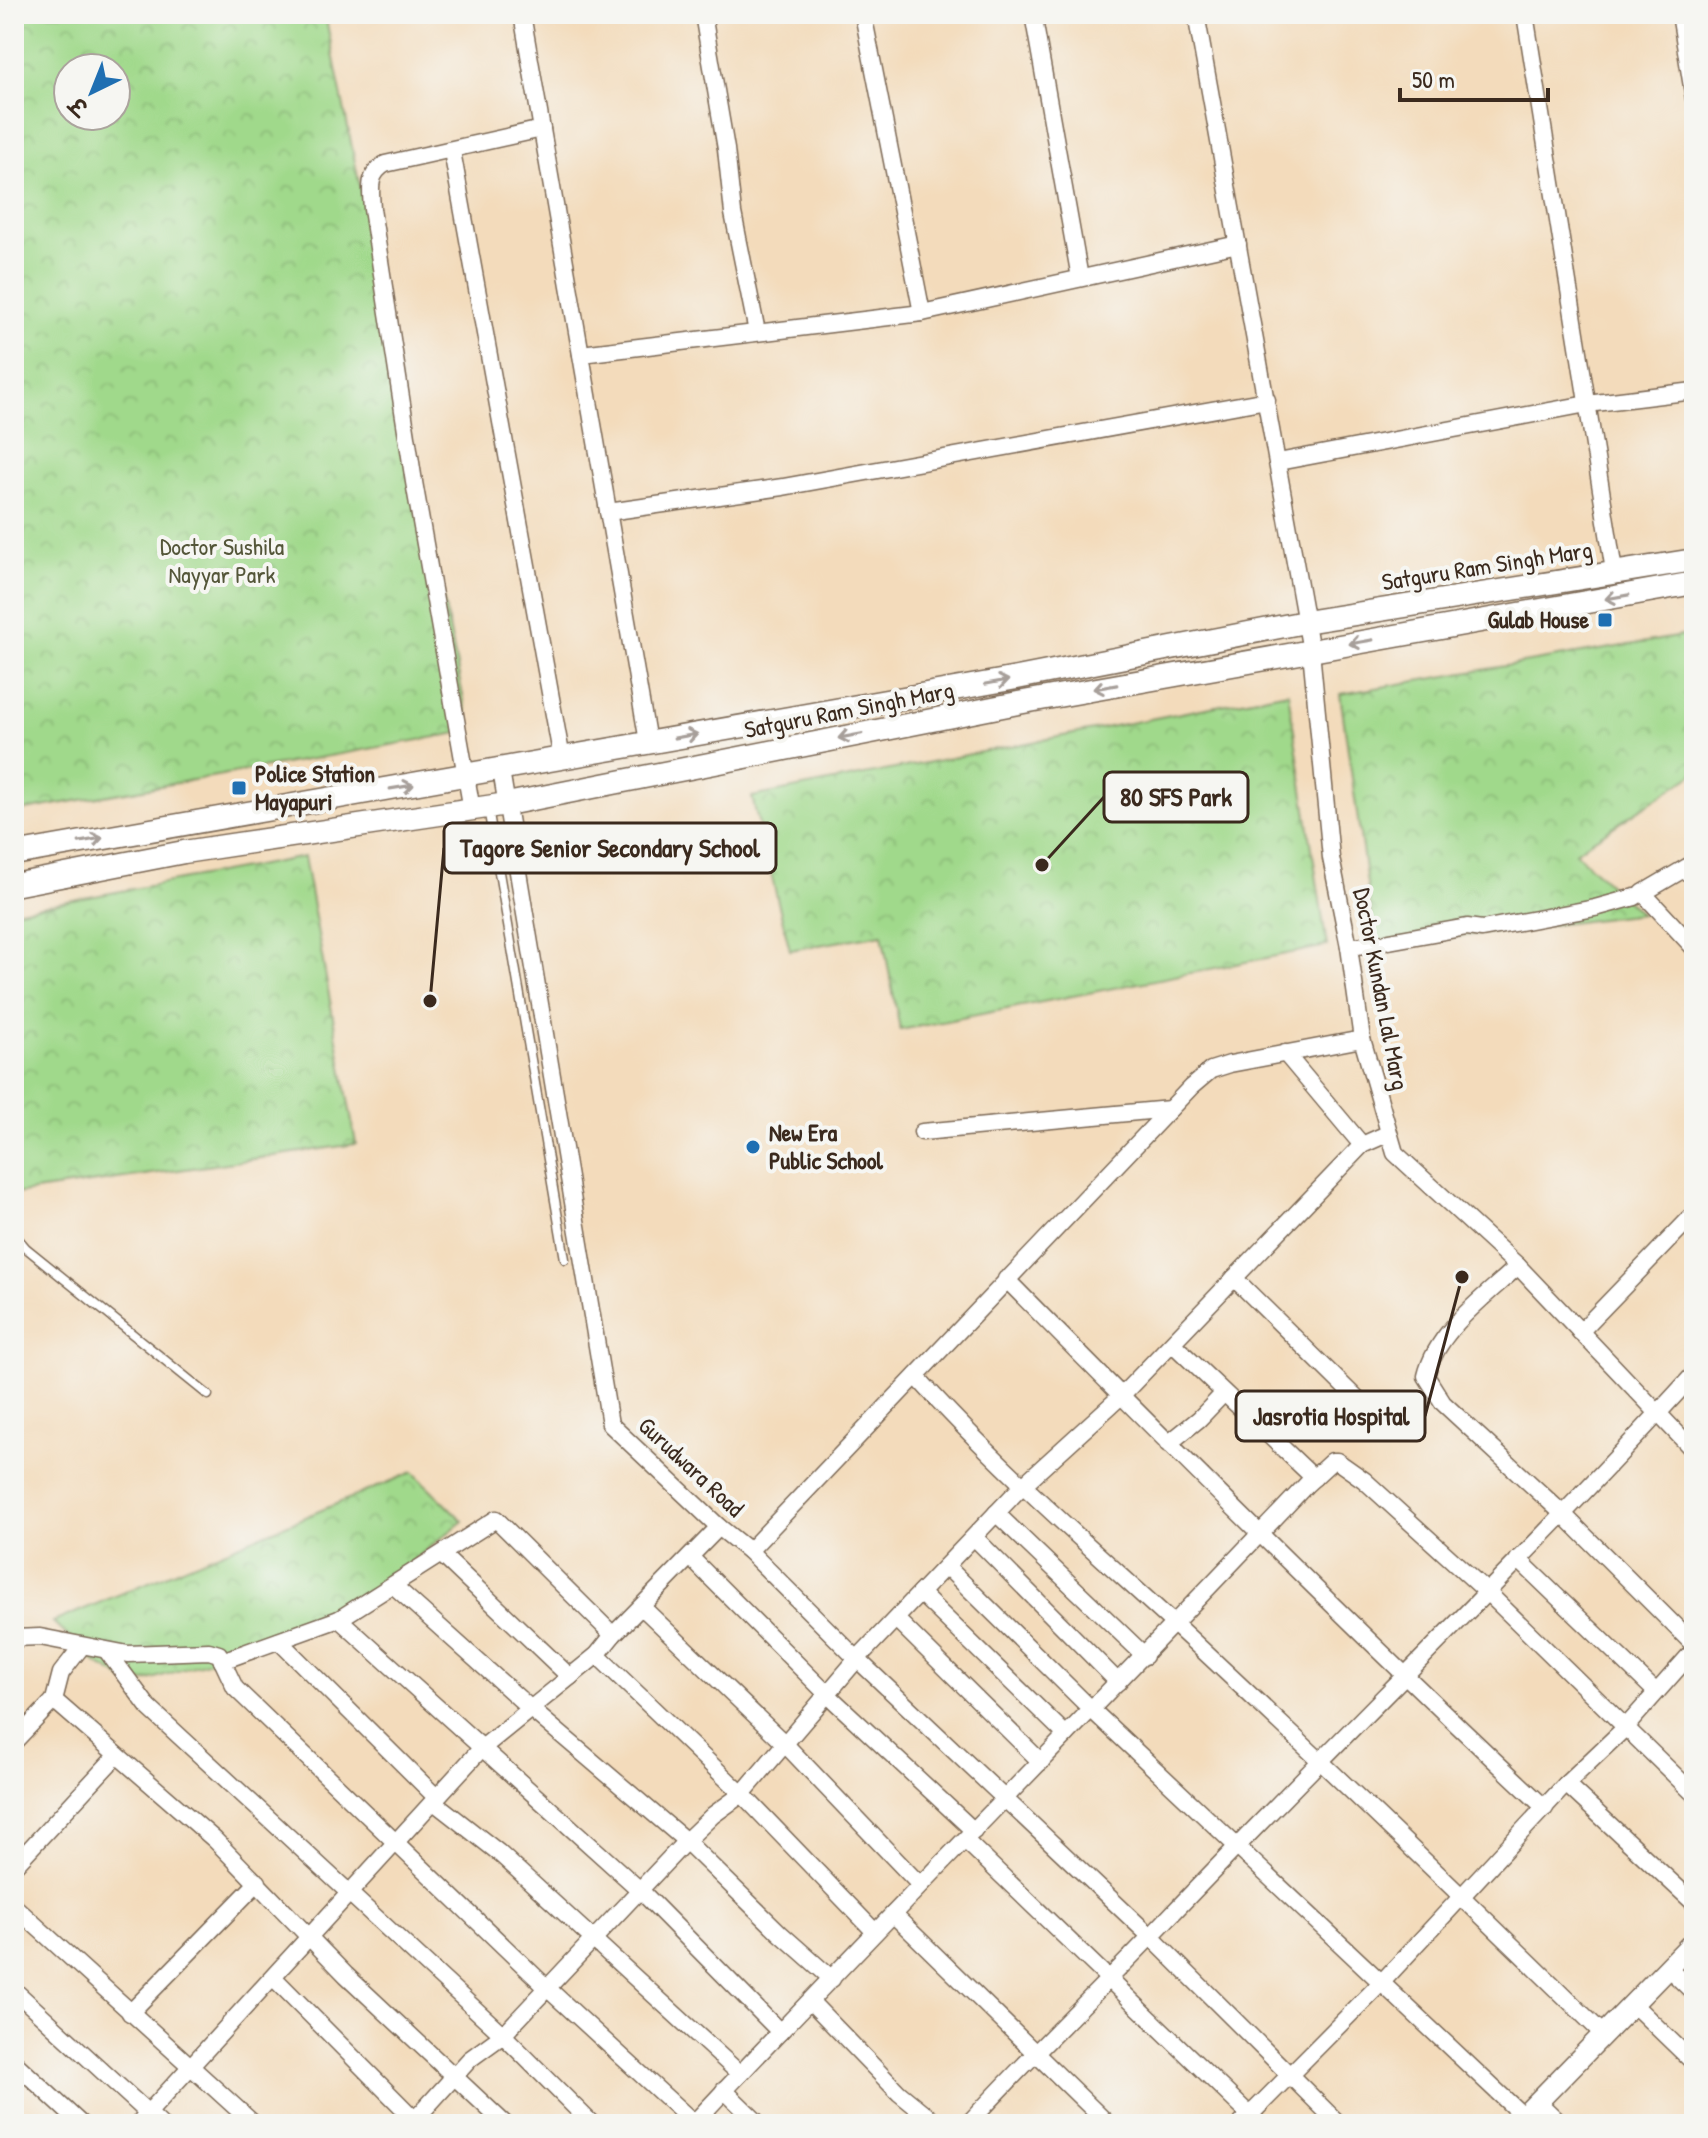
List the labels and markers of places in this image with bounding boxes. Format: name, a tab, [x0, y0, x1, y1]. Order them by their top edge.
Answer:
place label: Gulab House	[1487, 603, 1589, 635]
marker: Gulab House	[1596, 611, 1614, 629]
place label: Police Station Mayapuri	[255, 757, 375, 818]
callout: 80 SFS Park	[1104, 772, 1248, 822]
marker: Police Station Mayapuri	[230, 779, 248, 797]
callout: Tagore Senior Secondary School	[444, 823, 776, 873]
place label: New Era Public School	[769, 1116, 883, 1176]
marker: New Era Public School	[744, 1138, 762, 1156]
callout: Jasrotia Hospital	[1236, 1391, 1425, 1441]

